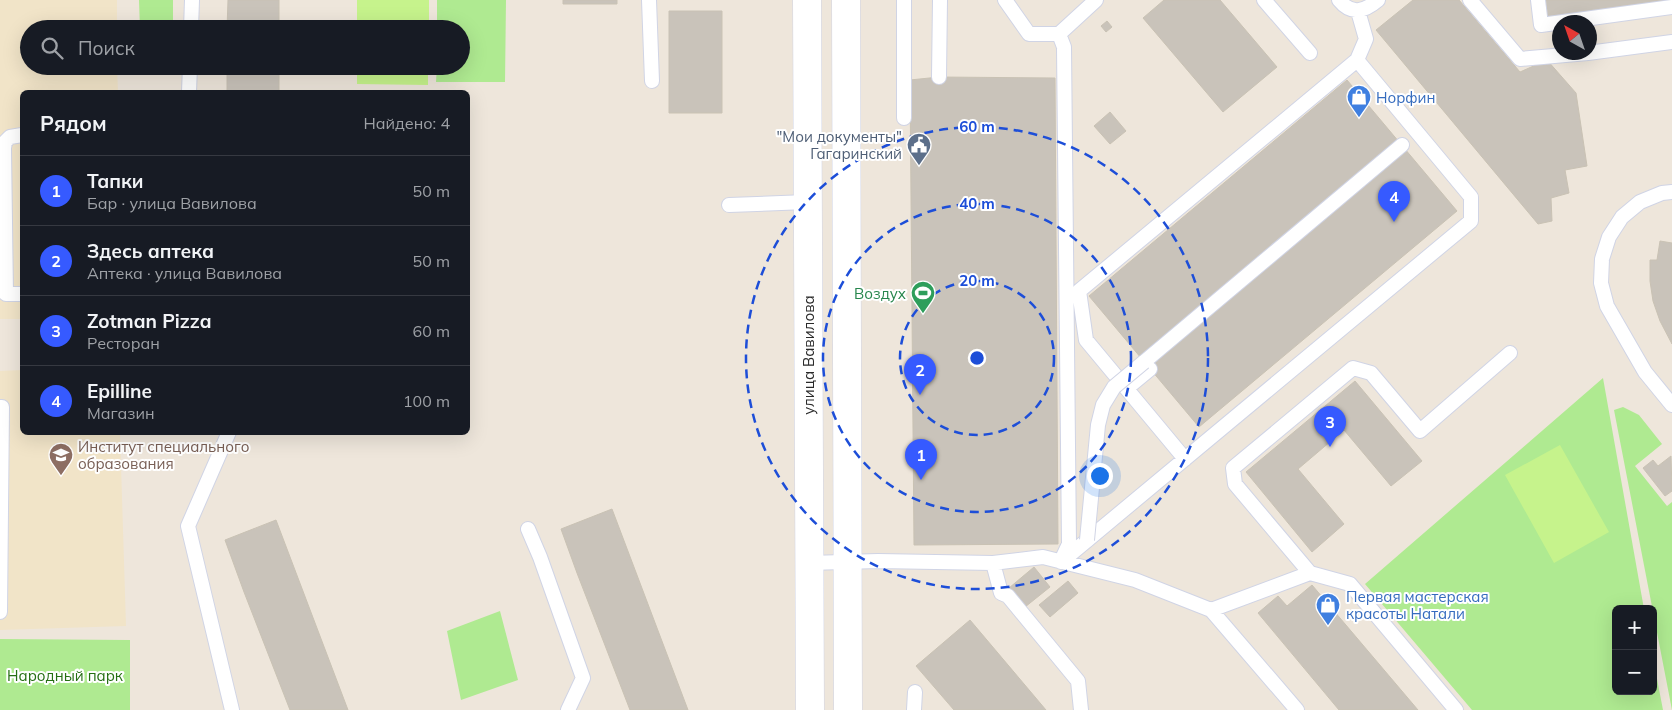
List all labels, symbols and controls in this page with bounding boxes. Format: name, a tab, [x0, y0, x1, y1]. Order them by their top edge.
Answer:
north arrow	[1552, 15, 1597, 60]
search box	[20, 20, 470, 75]
icon: search	[38, 34, 66, 62]
text: Поиск	[78, 36, 135, 60]
shop icon: Норфин	[1346, 84, 1372, 118]
place label: Норфин	[1376, 88, 1436, 107]
text: Рядом	[40, 110, 107, 136]
text: Найдено: 4	[364, 113, 450, 133]
text: 60 m	[959, 117, 995, 136]
place label: "Мои документы" Гагаринский	[776, 127, 902, 163]
public building icon: "Мои документы" Гагаринский	[906, 132, 932, 166]
text: Тапки	[87, 169, 144, 193]
text: 1	[51, 181, 61, 201]
text: 50 m	[413, 181, 450, 201]
pin: 4	[1378, 181, 1410, 222]
text: Бар · улица Вавилова	[87, 193, 257, 213]
text: 40 m	[959, 194, 995, 213]
text: Здесь аптека	[87, 239, 214, 263]
text: 2	[51, 251, 61, 271]
text: 50 m	[413, 251, 450, 271]
text: Аптека · улица Вавилова	[87, 263, 282, 283]
text: 20 m	[959, 271, 995, 290]
sports icon: Воздух	[910, 280, 936, 314]
place label: Воздух	[854, 284, 906, 303]
street label: улица Вавилова	[799, 295, 818, 415]
text: Zotman Pizza	[87, 309, 211, 333]
text: 3	[51, 321, 61, 341]
text: 60 m	[413, 321, 450, 341]
text: Ресторан	[87, 333, 160, 353]
centre of rings	[968, 349, 986, 367]
pin: 2	[904, 354, 936, 395]
text: Epilline	[87, 379, 152, 403]
text: 4	[51, 391, 61, 411]
text: 100 m	[403, 391, 450, 411]
text: Магазин	[87, 403, 155, 423]
pin: 3	[1314, 406, 1346, 447]
place label: Институт специального образования	[78, 437, 249, 473]
pin: 1	[905, 439, 937, 480]
school or university icon: Институт специального образования	[48, 442, 74, 476]
your location	[1087, 463, 1113, 489]
place label: Первая мастерская красоты Натали	[1346, 587, 1489, 623]
shop icon: Первая мастерская красоты Натали	[1315, 592, 1341, 626]
map controls	[1612, 605, 1657, 695]
button: +	[1612, 605, 1657, 650]
button: −	[1612, 650, 1657, 695]
park label: Народный парк	[7, 666, 124, 685]

